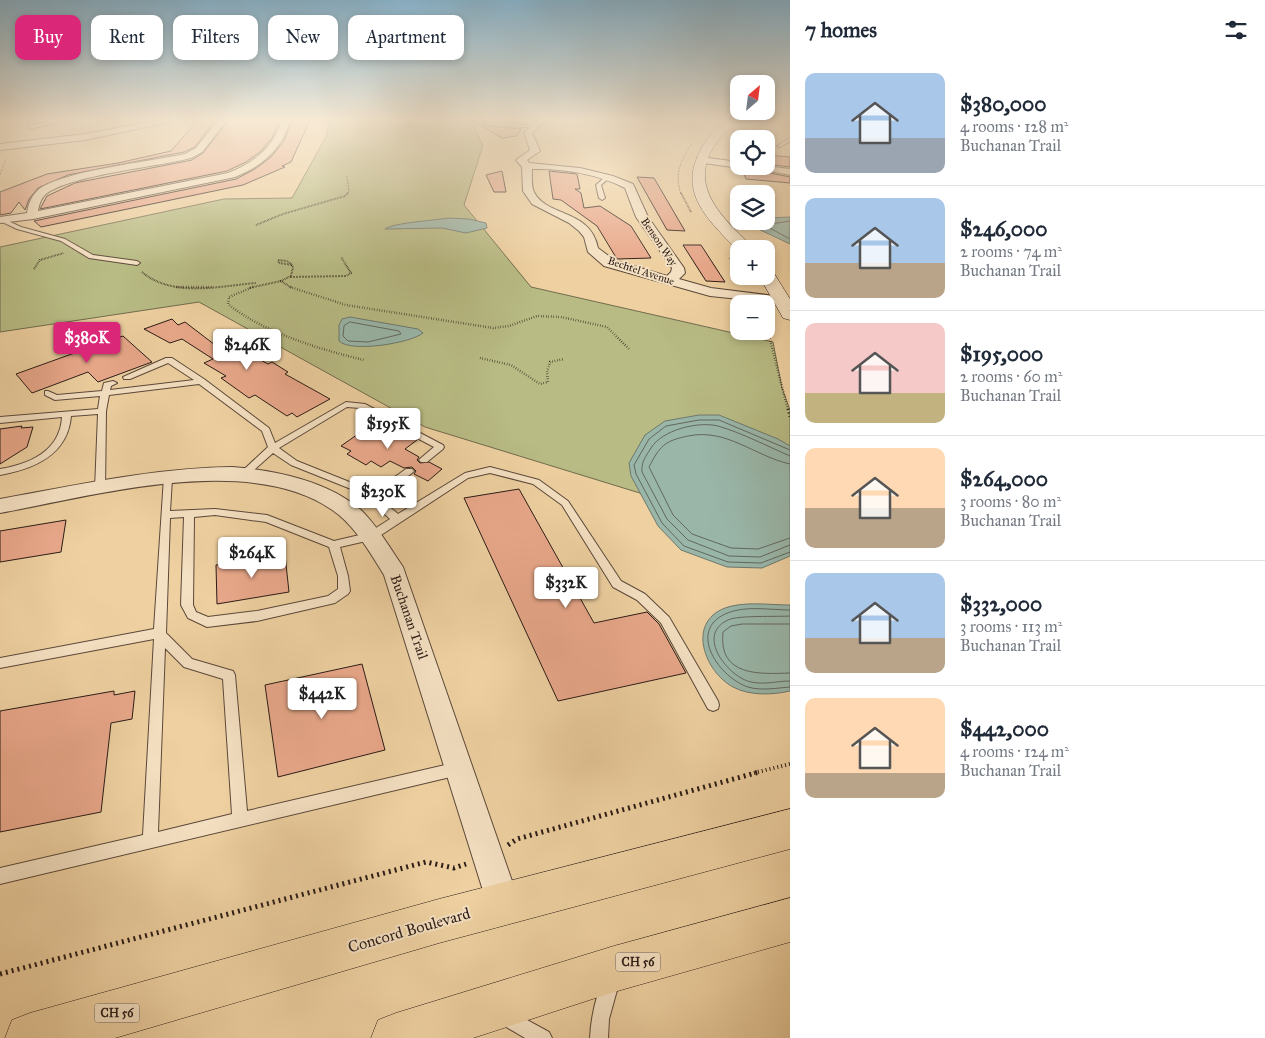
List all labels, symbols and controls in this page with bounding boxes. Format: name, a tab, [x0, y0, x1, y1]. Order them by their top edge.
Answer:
chip: Buy	[15, 15, 81, 60]
chip: Rent	[91, 15, 163, 60]
chip: Filters	[173, 15, 258, 60]
chip: New	[268, 15, 338, 60]
chip: Apartment	[348, 15, 464, 60]
icon: filters	[1222, 16, 1250, 44]
text: 7 homes	[805, 17, 877, 43]
north arrow	[730, 75, 775, 120]
map controls	[730, 75, 775, 340]
text: $380,000	[960, 91, 1046, 117]
icon: home	[845, 93, 905, 153]
text: 4 rooms · 128 m²	[960, 117, 1069, 136]
button: locate	[730, 130, 775, 175]
text: Buchanan Trail	[960, 136, 1061, 155]
button: layers	[730, 185, 775, 230]
street label: Benson Way	[638, 215, 680, 269]
text: $246,000	[960, 216, 1048, 242]
icon: home	[845, 218, 905, 278]
button: +	[730, 240, 775, 285]
text: 2 rooms · 74 m²	[960, 242, 1062, 261]
street label: Bechtel Avenue	[606, 254, 676, 288]
text: Buchanan Trail	[960, 261, 1061, 280]
button: −	[730, 295, 775, 340]
pin: $380K	[52, 322, 122, 364]
text: $380K	[64, 328, 110, 347]
pin: $246K	[212, 328, 282, 371]
text: $246K	[224, 335, 270, 354]
text: $195,000	[960, 341, 1043, 367]
icon: home	[845, 343, 905, 403]
text: 2 rooms · 60 m²	[960, 367, 1062, 386]
text: Buchanan Trail	[960, 386, 1061, 405]
pin: $195K	[353, 408, 423, 450]
text: $195K	[366, 414, 410, 433]
text: $264,000	[960, 466, 1048, 492]
icon: home	[845, 468, 905, 528]
pin: $230K	[348, 476, 418, 518]
text: $230K	[361, 482, 405, 501]
text: 3 rooms · 80 m²	[960, 492, 1061, 511]
text: Buchanan Trail	[960, 511, 1061, 530]
pin: $264K	[217, 536, 287, 579]
text: $264K	[229, 543, 275, 562]
pin: $332K	[531, 566, 601, 609]
street label: Buchanan Trail	[387, 572, 432, 662]
text: $332K	[545, 573, 587, 592]
text: $332,000	[960, 591, 1042, 617]
icon: home	[845, 593, 905, 653]
text: 3 rooms · 113 m²	[960, 617, 1062, 636]
text: Buchanan Trail	[960, 636, 1061, 655]
pin: $442K	[287, 678, 357, 720]
text: $442K	[299, 684, 345, 703]
text: $442,000	[960, 716, 1049, 742]
icon: home	[845, 718, 905, 778]
text: 4 rooms · 124 m²	[960, 742, 1069, 761]
text: Buchanan Trail	[960, 761, 1061, 780]
street label: Concord Boulevard	[346, 903, 472, 957]
road number: CH 56	[616, 952, 660, 972]
road number: CH 56	[94, 1004, 140, 1022]

